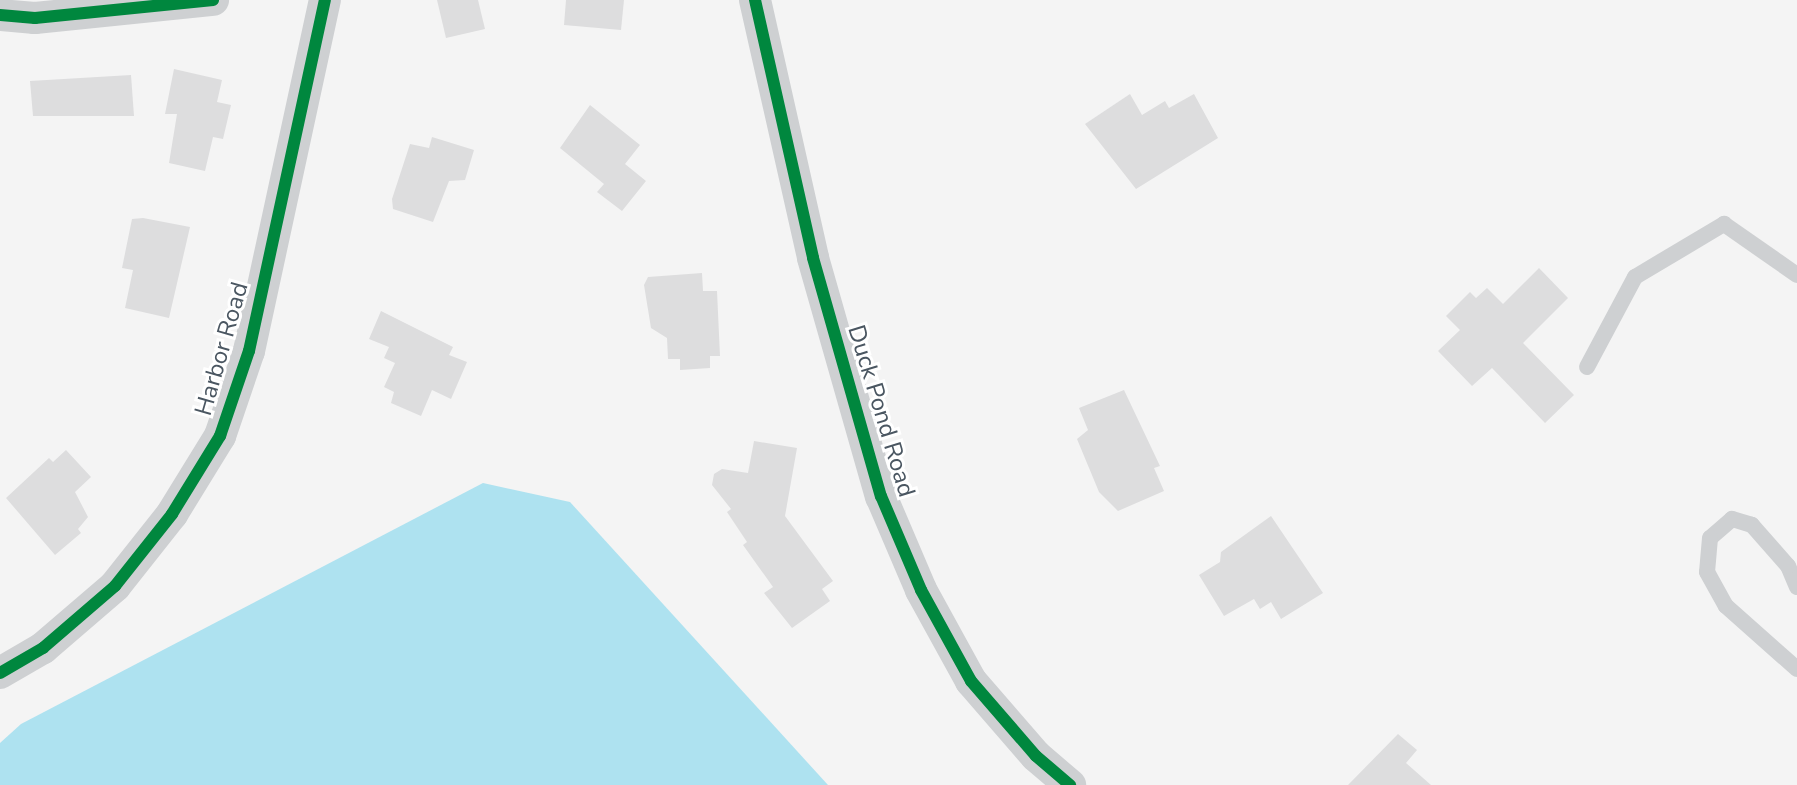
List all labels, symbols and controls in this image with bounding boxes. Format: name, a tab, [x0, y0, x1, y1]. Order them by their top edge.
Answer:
street label: Harbor Road	[189, 279, 255, 419]
street label: Duck Pond Road	[841, 322, 921, 500]

